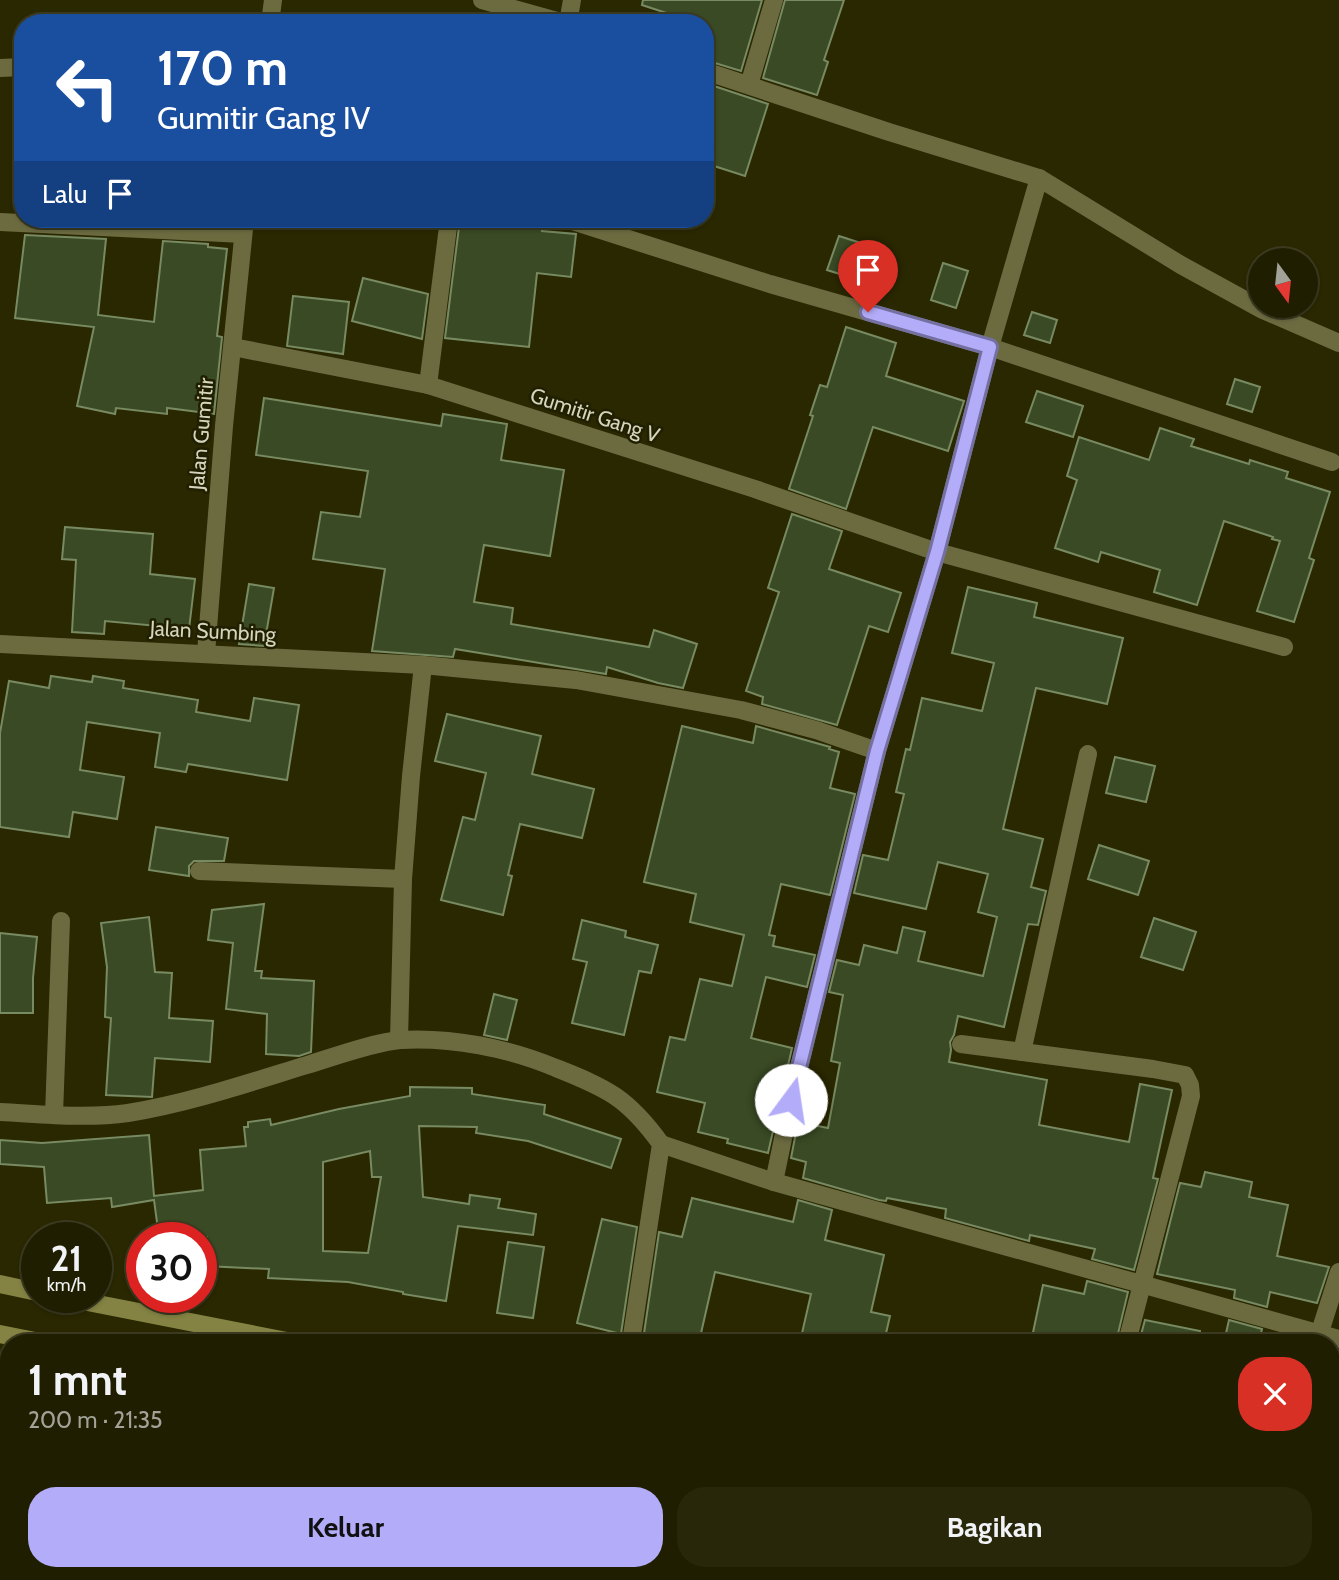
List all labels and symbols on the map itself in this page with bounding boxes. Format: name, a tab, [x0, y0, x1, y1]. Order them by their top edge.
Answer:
pin	[838, 240, 898, 312]
north arrow	[1248, 248, 1318, 318]
street label: Jalan Gumitir	[184, 376, 218, 492]
street label: Gumitir Gang V	[527, 382, 663, 448]
street label: Jalan Sumbing	[148, 615, 277, 647]
position arrow	[754, 1063, 828, 1137]
speed limit sign: 30	[126, 1222, 217, 1313]

